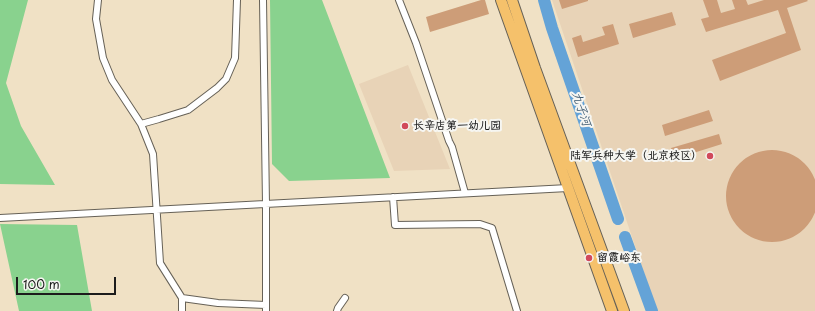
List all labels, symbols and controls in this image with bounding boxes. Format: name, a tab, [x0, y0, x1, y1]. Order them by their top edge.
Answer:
water label: 九子河	[568, 90, 594, 128]
place label: 长辛店第一幼儿园	[413, 119, 501, 133]
marker: 长辛店第一幼儿园	[400, 121, 410, 131]
place label: 陆军兵种大学（北京校区）	[570, 149, 702, 163]
marker: 陆军兵种大学（北京校区）	[705, 151, 715, 161]
place label: 留霞峪东	[597, 251, 641, 265]
marker: 留霞峪东	[584, 253, 594, 263]
scale bar	[18, 269, 118, 295]
text: 100 m	[23, 275, 60, 293]

